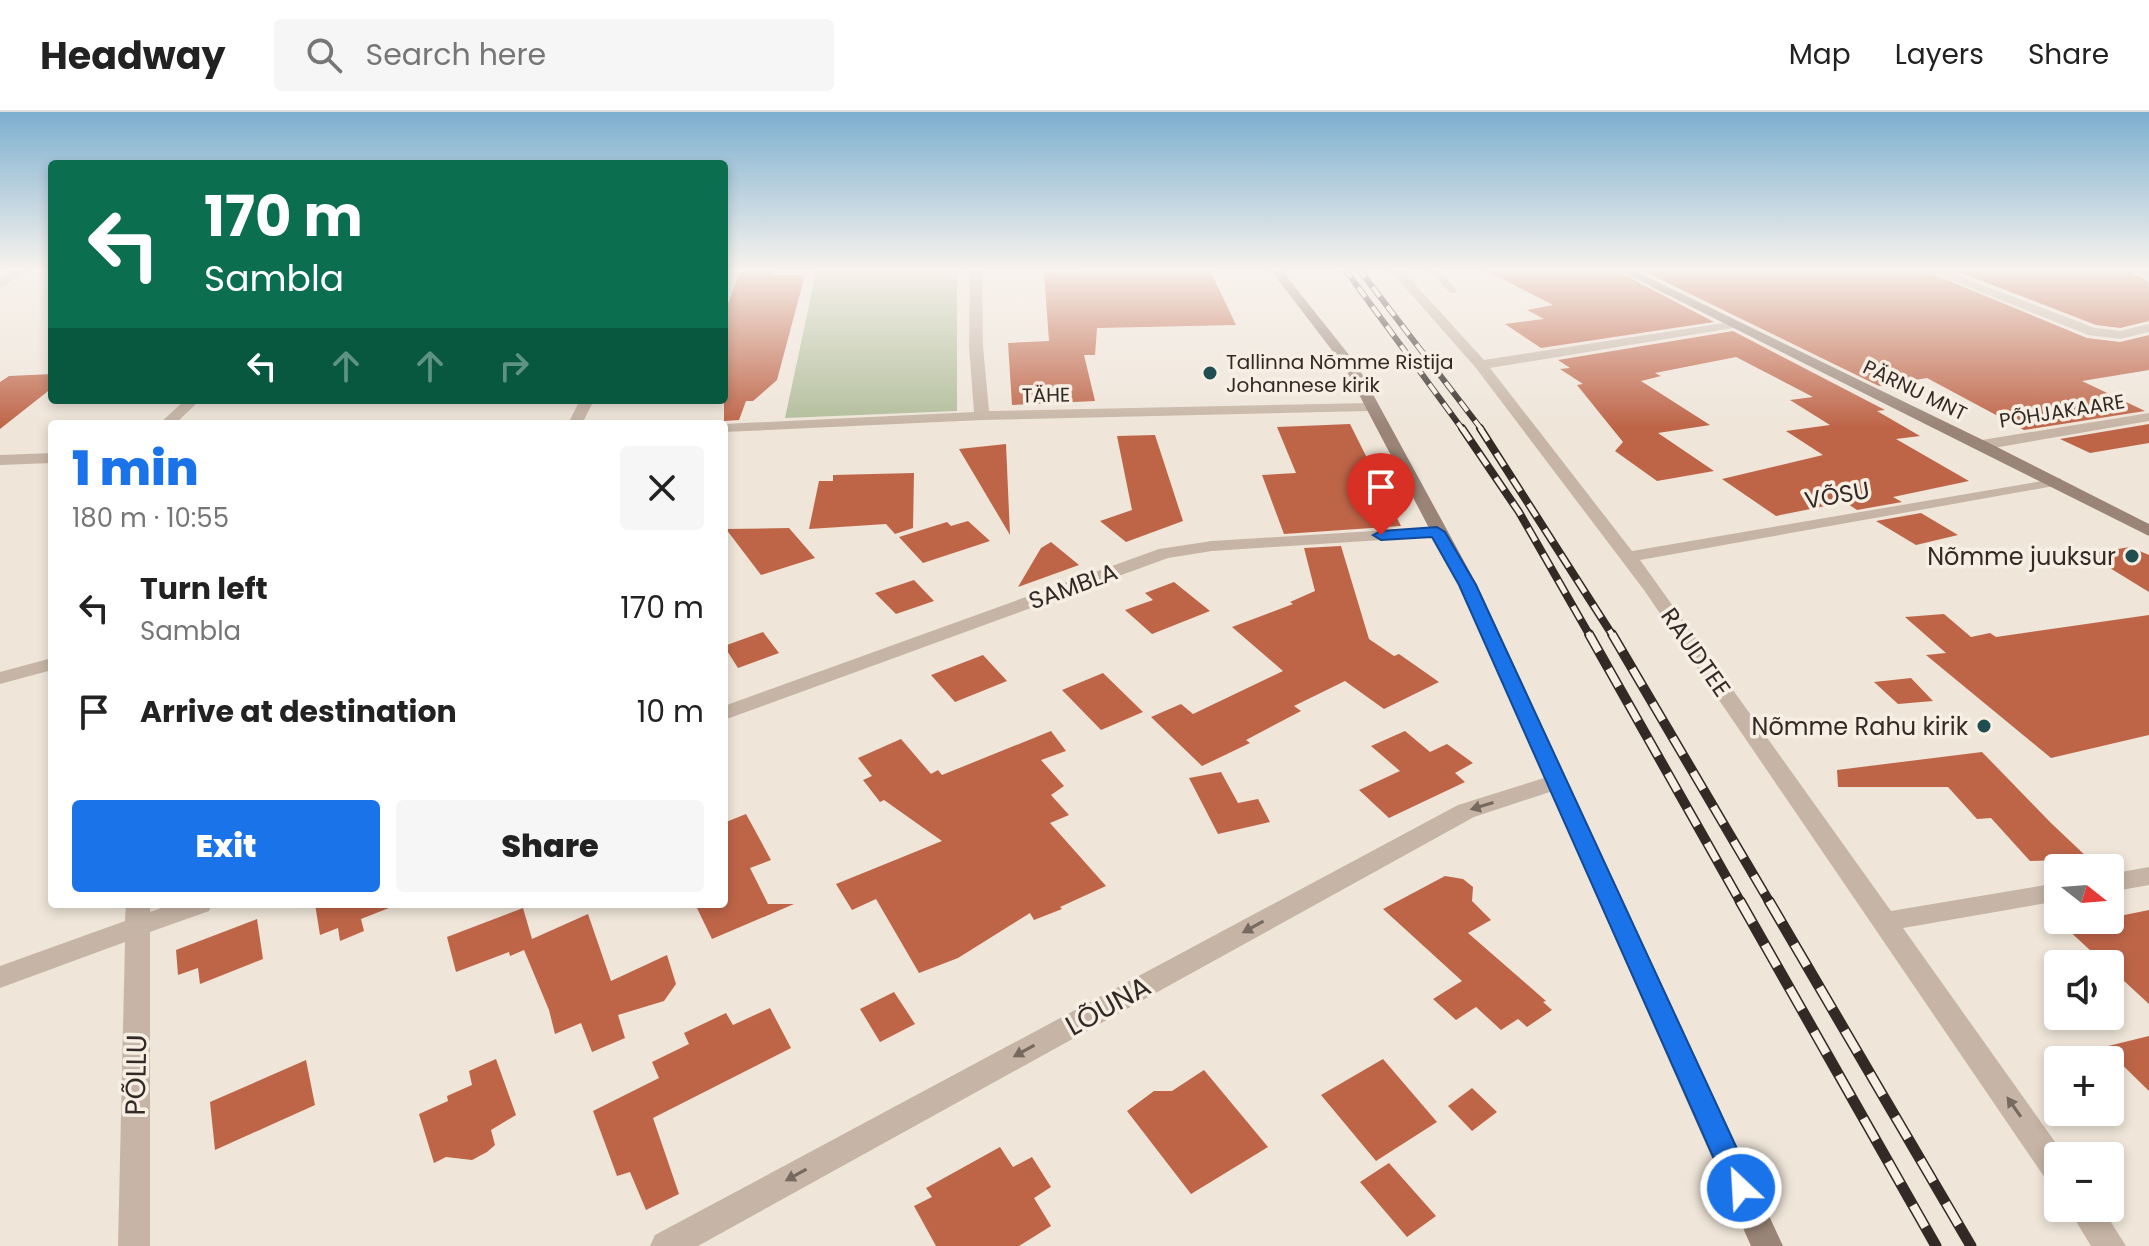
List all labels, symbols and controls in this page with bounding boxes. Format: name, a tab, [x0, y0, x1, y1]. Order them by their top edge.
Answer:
search box	[274, 19, 834, 91]
text: Headway	[40, 29, 226, 82]
icon: search	[302, 33, 346, 77]
text: Search here	[366, 33, 546, 76]
text: Map	[1789, 35, 1851, 74]
text: Layers	[1895, 35, 1984, 74]
text: Share	[2028, 35, 2109, 74]
text: 170 m	[204, 177, 363, 256]
icon: left	[72, 192, 176, 296]
text: Sambla	[204, 253, 344, 304]
icon: left	[240, 344, 284, 388]
icon: ahead	[324, 344, 368, 388]
icon: ahead	[408, 344, 452, 388]
icon: right	[492, 344, 536, 388]
place label: Tallinna Nõmme Ristija Johannese kirik	[1226, 348, 1454, 399]
street label: PÄRNU MNT	[1858, 353, 1972, 427]
marker: Tallinna Nõmme Ristija Johannese kirik	[1201, 364, 1219, 382]
street label: TÄHE	[1022, 381, 1070, 409]
street label: PÕHJAKAARE	[1997, 387, 2127, 435]
text: 1 min	[72, 435, 199, 502]
button: close	[620, 446, 704, 530]
pin	[1347, 453, 1415, 535]
icon: arrive	[1359, 465, 1403, 509]
street label: VÕSU	[1802, 473, 1872, 517]
text: 180 m · 10:55	[72, 500, 229, 536]
place label: Nõmme juuksur	[1927, 540, 2116, 573]
marker: Nõmme juuksur	[2123, 547, 2141, 565]
street label: SAMBLA	[1024, 555, 1122, 617]
text: Turn left	[140, 567, 268, 610]
icon: left	[72, 586, 116, 630]
text: 170 m	[620, 586, 704, 629]
street label: RAUDTEE	[1653, 601, 1739, 703]
text: Sambla	[140, 613, 241, 649]
icon: arrive	[72, 690, 116, 734]
text: Arrive at destination	[140, 690, 457, 733]
text: 10 m	[637, 690, 704, 733]
place label: Nõmme Rahu kirik	[1752, 710, 1969, 743]
marker: Nõmme Rahu kirik	[1975, 717, 1993, 735]
button: Exit	[72, 800, 380, 892]
button: Share	[396, 800, 704, 892]
one-way arrow	[1470, 800, 1494, 813]
north arrow	[2044, 854, 2124, 934]
map controls	[2044, 854, 2124, 1222]
one-way arrow	[1241, 920, 1264, 934]
button: sound	[2044, 950, 2124, 1030]
street label: LÕUNA	[1059, 967, 1157, 1045]
street label: PÕLLU	[116, 1034, 156, 1116]
one-way arrow	[1013, 1044, 1036, 1058]
button: +	[2044, 1046, 2124, 1126]
one-way arrow	[2007, 1097, 2022, 1118]
button: −	[2044, 1142, 2124, 1222]
position arrow	[1699, 1146, 1783, 1230]
one-way arrow	[785, 1168, 807, 1182]

